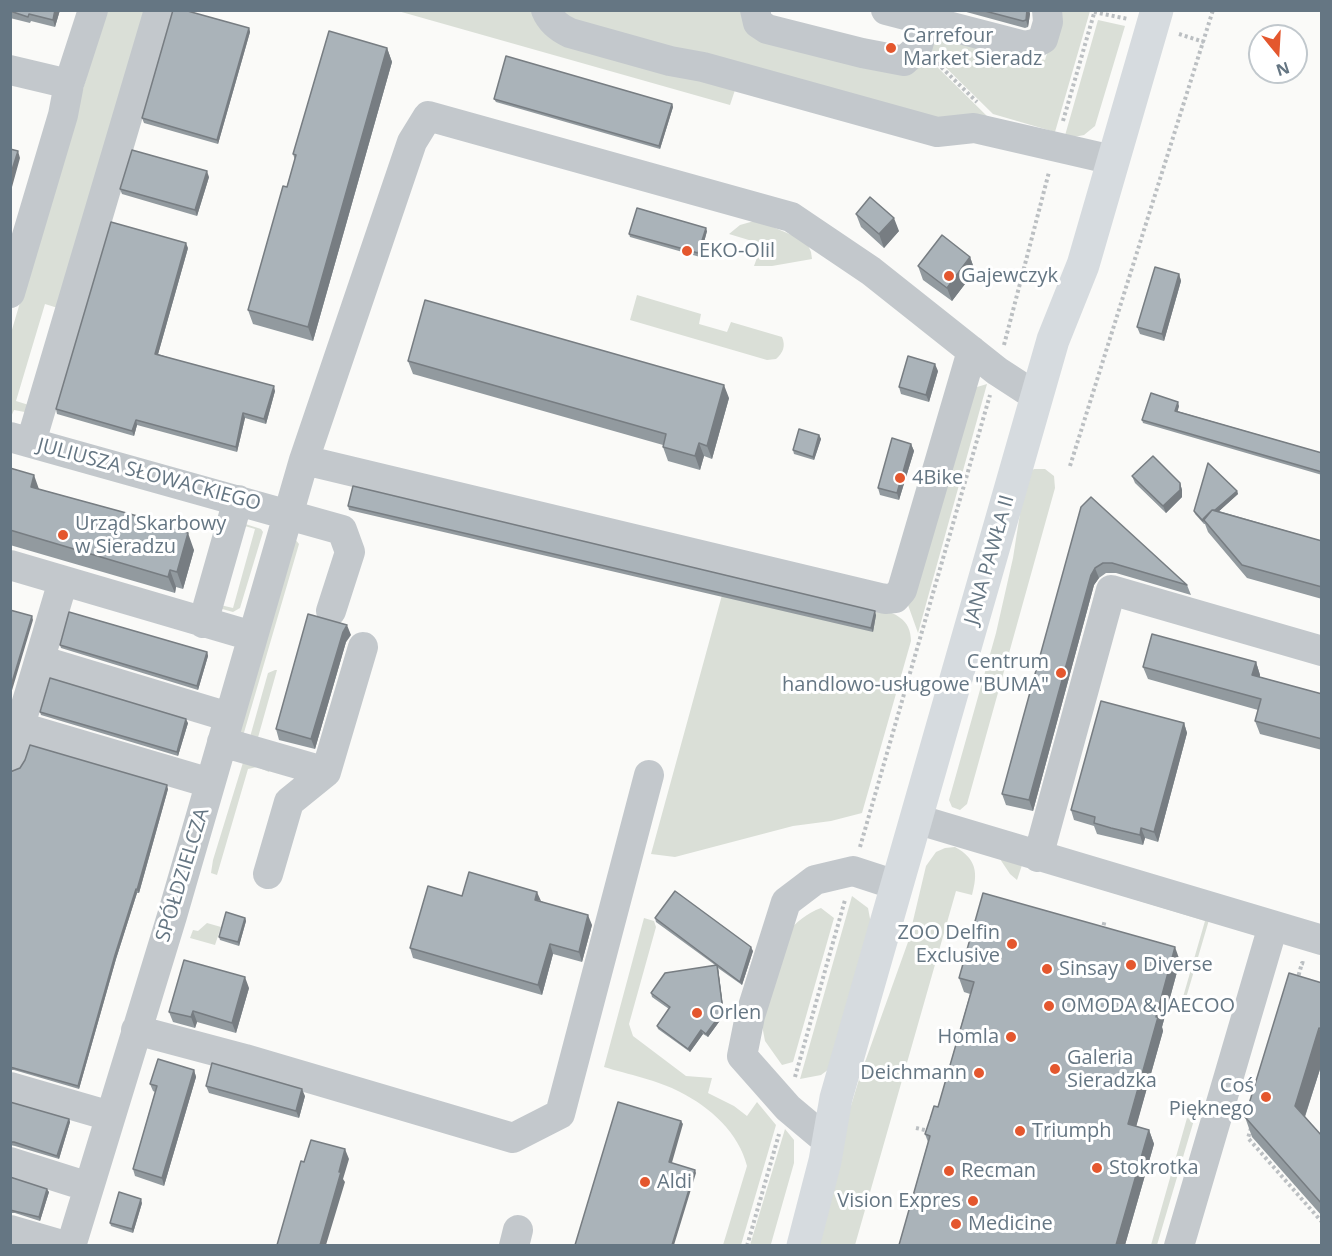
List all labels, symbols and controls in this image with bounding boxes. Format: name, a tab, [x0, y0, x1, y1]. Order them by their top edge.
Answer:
place label: Carrefour Market Sieradz	[903, 24, 1042, 71]
north arrow	[1248, 24, 1308, 84]
marker: Carrefour Market Sieradz	[884, 41, 898, 55]
text: N	[1273, 57, 1293, 82]
place label: EKO-Olil	[699, 239, 775, 263]
marker: EKO-Olil	[680, 244, 694, 258]
place label: Gajewczyk	[961, 264, 1058, 288]
marker: Gajewczyk	[942, 269, 956, 283]
street label: JULIUSZA SŁOWACKIEGO	[35, 434, 263, 516]
place label: 4Bike	[912, 466, 963, 490]
marker: 4Bike	[893, 471, 907, 485]
street label: JANA PAWŁA II	[960, 493, 1020, 627]
place label: Urząd Skarbowy w Sieradzu	[75, 512, 226, 559]
marker: Urząd Skarbowy w Sieradzu	[56, 528, 70, 542]
place label: Centrum handlowo-usługowe "BUMA"	[782, 650, 1049, 697]
marker: Centrum handlowo-usługowe "BUMA"	[1054, 666, 1068, 680]
street label: SPÓŁDZIELCZA	[151, 805, 215, 945]
place label: ZOO Delfin Exclusive	[897, 921, 1000, 968]
marker: ZOO Delfin Exclusive	[1005, 937, 1019, 951]
place label: Diverse	[1143, 953, 1213, 977]
place label: Sinsay	[1059, 957, 1118, 981]
marker: Diverse	[1124, 958, 1138, 972]
marker: Sinsay	[1040, 962, 1054, 976]
place label: OMODA & JAECOO	[1061, 994, 1235, 1018]
marker: OMODA & JAECOO	[1042, 999, 1056, 1013]
place label: Orlen	[709, 1001, 761, 1025]
marker: Orlen	[690, 1006, 704, 1020]
place label: Homla	[938, 1025, 999, 1049]
marker: Homla	[1004, 1030, 1018, 1044]
place label: Galeria Sieradzka	[1067, 1046, 1157, 1093]
place label: Deichmann	[860, 1061, 967, 1085]
marker: Galeria Sieradzka	[1048, 1062, 1062, 1076]
marker: Deichmann	[972, 1066, 986, 1080]
place label: Coś Pięknego	[1169, 1074, 1254, 1121]
marker: Coś Pięknego	[1259, 1090, 1273, 1104]
place label: Triumph	[1032, 1119, 1112, 1143]
marker: Triumph	[1013, 1124, 1027, 1138]
place label: Stokrotka	[1109, 1156, 1199, 1180]
place label: Recman	[961, 1159, 1036, 1183]
marker: Stokrotka	[1090, 1161, 1104, 1175]
marker: Recman	[942, 1164, 956, 1178]
place label: Aldi	[657, 1170, 692, 1194]
marker: Aldi	[638, 1175, 652, 1189]
place label: Vision Expres	[837, 1189, 961, 1213]
marker: Vision Expres	[966, 1194, 980, 1208]
place label: Medicine	[968, 1212, 1053, 1236]
marker: Medicine	[949, 1217, 963, 1231]

